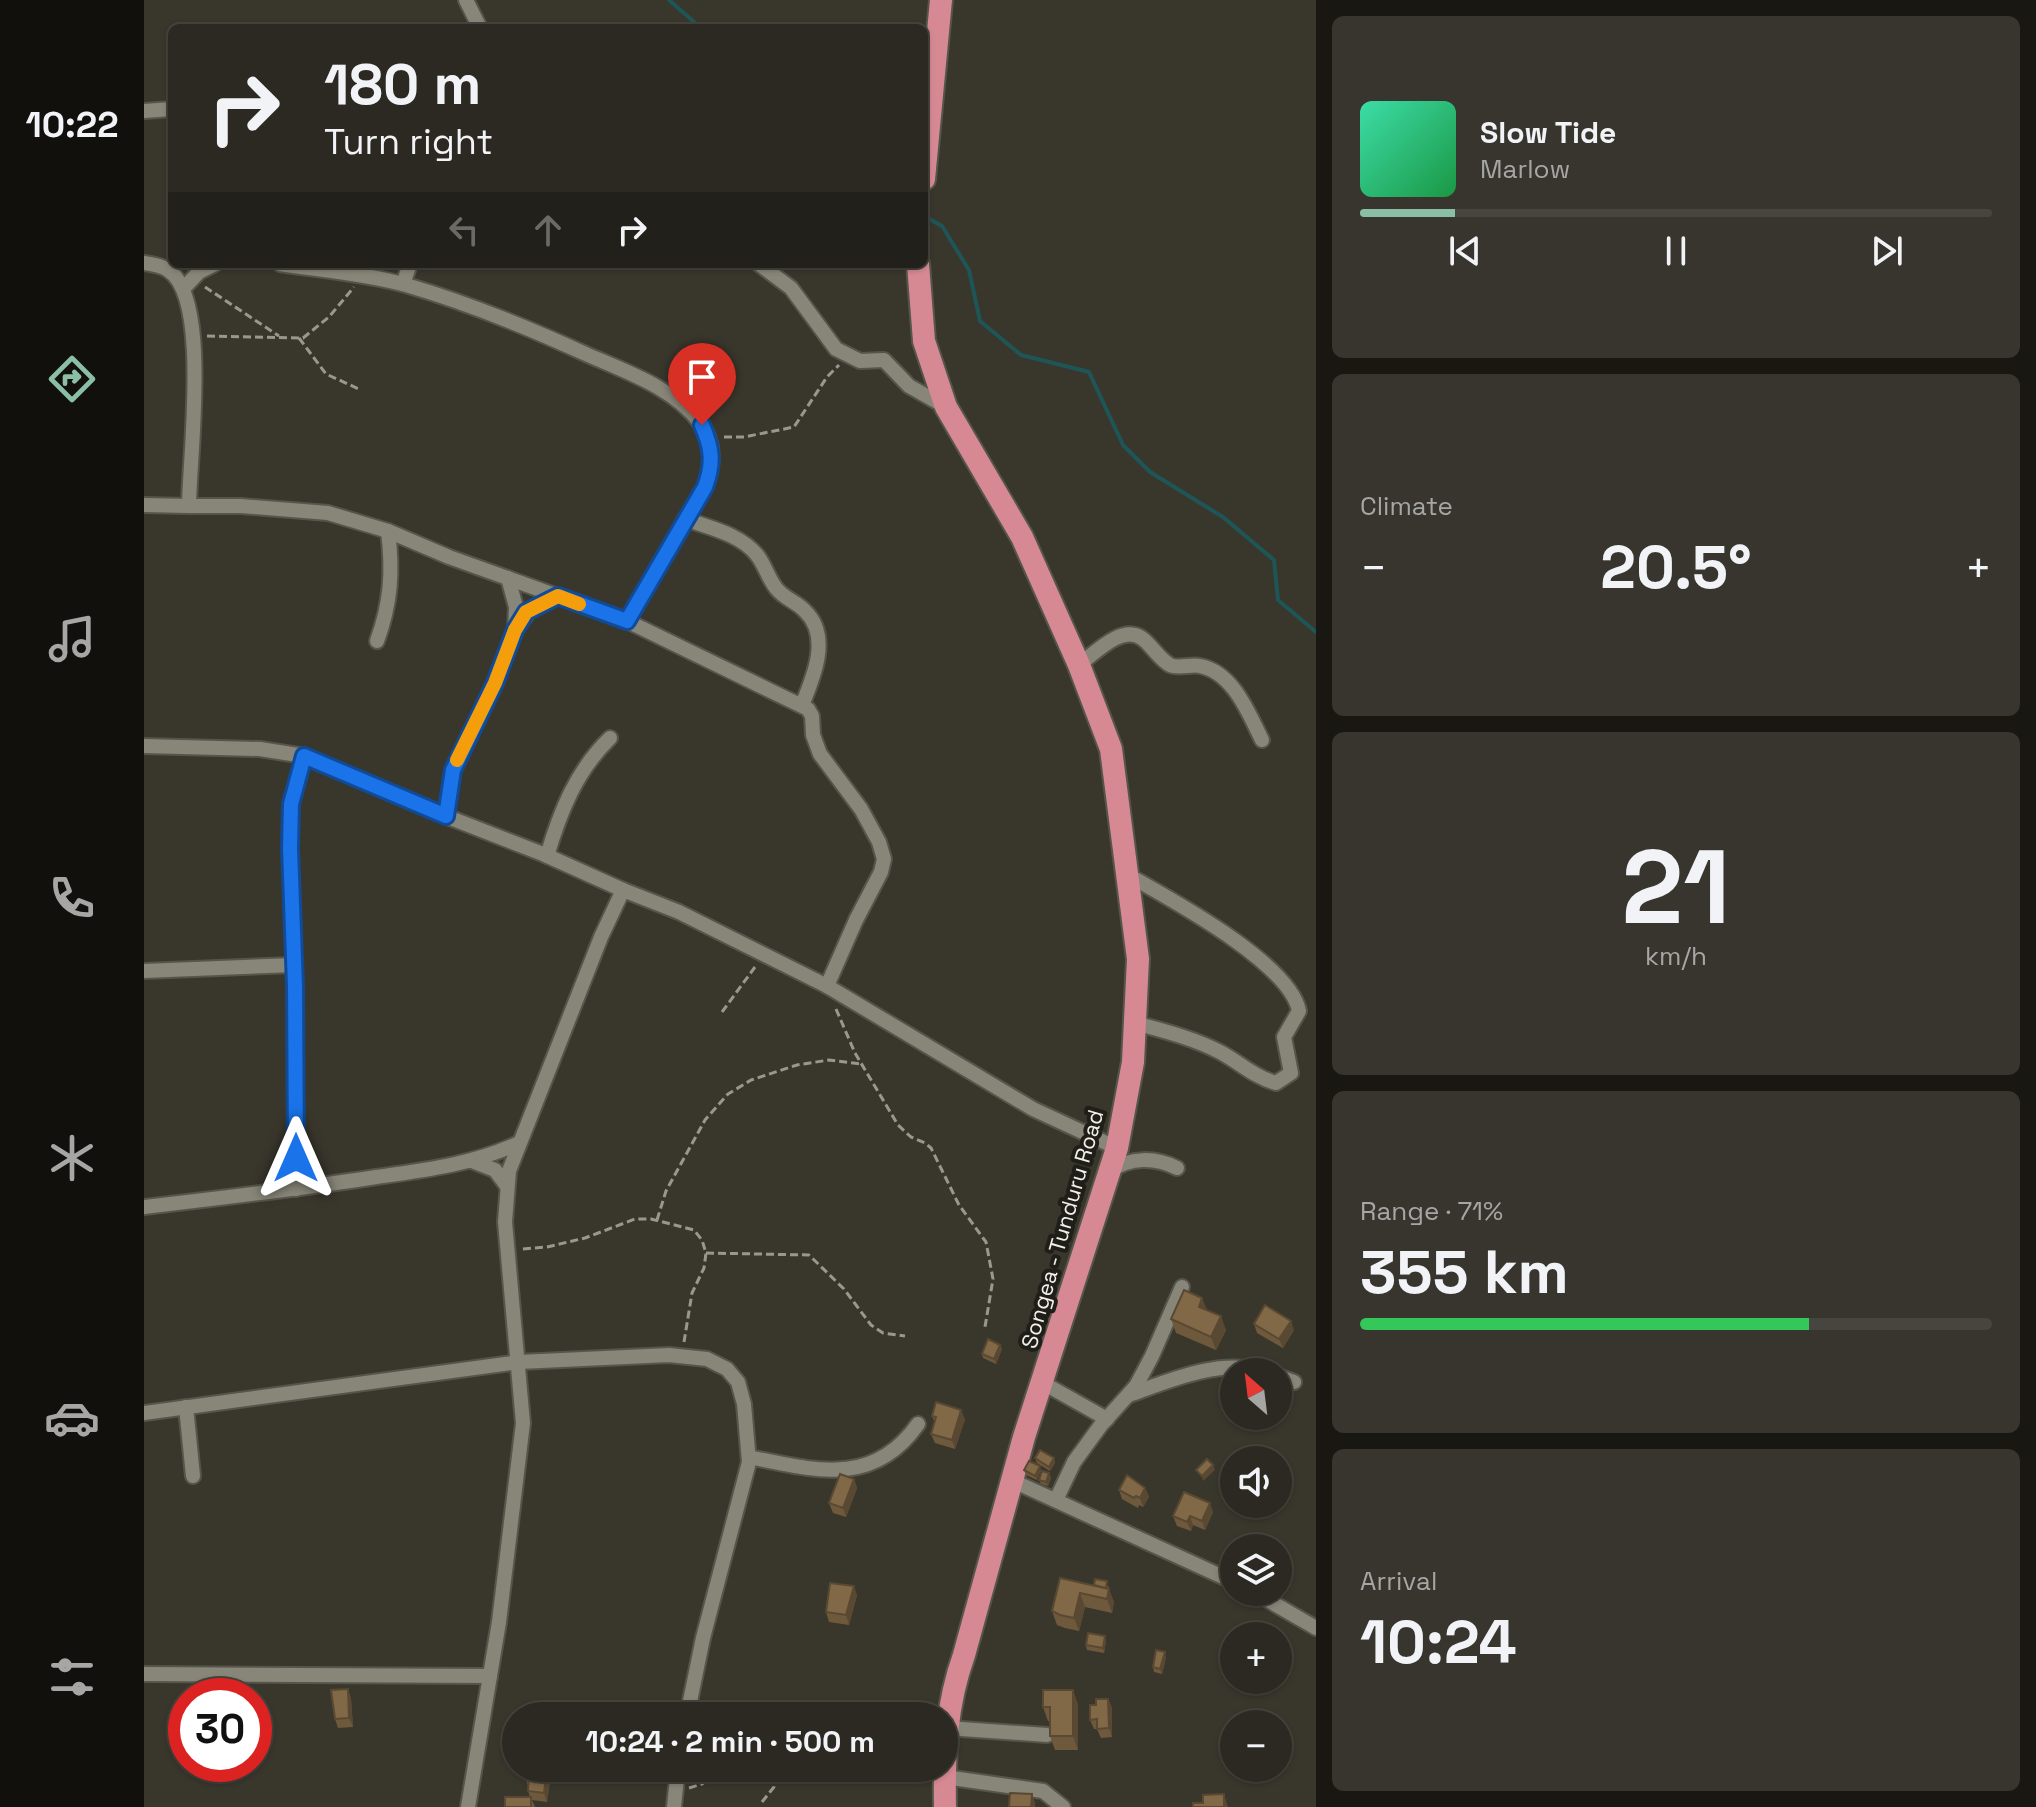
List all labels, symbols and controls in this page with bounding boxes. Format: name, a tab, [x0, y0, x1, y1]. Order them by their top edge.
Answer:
text: 180 m	[324, 49, 481, 120]
icon: right	[192, 56, 296, 160]
text: 10:22	[25, 102, 119, 148]
text: Slow Tide	[1480, 113, 1616, 152]
text: Turn right	[324, 119, 493, 165]
text: Marlow	[1480, 152, 1570, 186]
icon: left	[442, 208, 486, 252]
icon: ahead	[526, 208, 570, 252]
icon: right	[610, 208, 654, 252]
icon: previous	[1443, 229, 1487, 273]
icon: pause	[1654, 229, 1698, 273]
icon: next	[1865, 229, 1909, 273]
pin	[668, 343, 736, 425]
icon: directions	[44, 351, 100, 407]
icon: arrive	[680, 355, 724, 399]
text: Climate	[1360, 489, 1453, 523]
text: 20.5°	[1600, 529, 1752, 606]
text: −	[1360, 540, 1387, 596]
text: +	[1965, 540, 1992, 596]
icon: music	[44, 611, 100, 667]
text: 21	[1622, 821, 1730, 953]
icon: phone	[44, 870, 100, 926]
text: km/h	[1645, 939, 1707, 973]
street label: Songea - Tunduru Road	[1014, 1106, 1110, 1352]
position arrow	[254, 1116, 338, 1200]
icon: climate	[44, 1130, 100, 1186]
text: Range · 71%	[1360, 1194, 1503, 1228]
text: 355 km	[1360, 1234, 1569, 1311]
north arrow	[1220, 1358, 1292, 1430]
map controls	[1220, 1358, 1292, 1782]
icon: car	[44, 1390, 100, 1446]
button: sound	[1220, 1446, 1292, 1518]
button: layers	[1220, 1534, 1292, 1606]
text: Arrival	[1360, 1564, 1437, 1598]
text: 10:24	[1360, 1604, 1517, 1681]
button: +	[1220, 1622, 1292, 1694]
icon: filters	[44, 1649, 100, 1705]
speed limit sign: 30	[168, 1678, 272, 1782]
button: −	[1220, 1710, 1292, 1782]
text: 10:24 · 2 min · 500 m	[585, 1722, 875, 1761]

